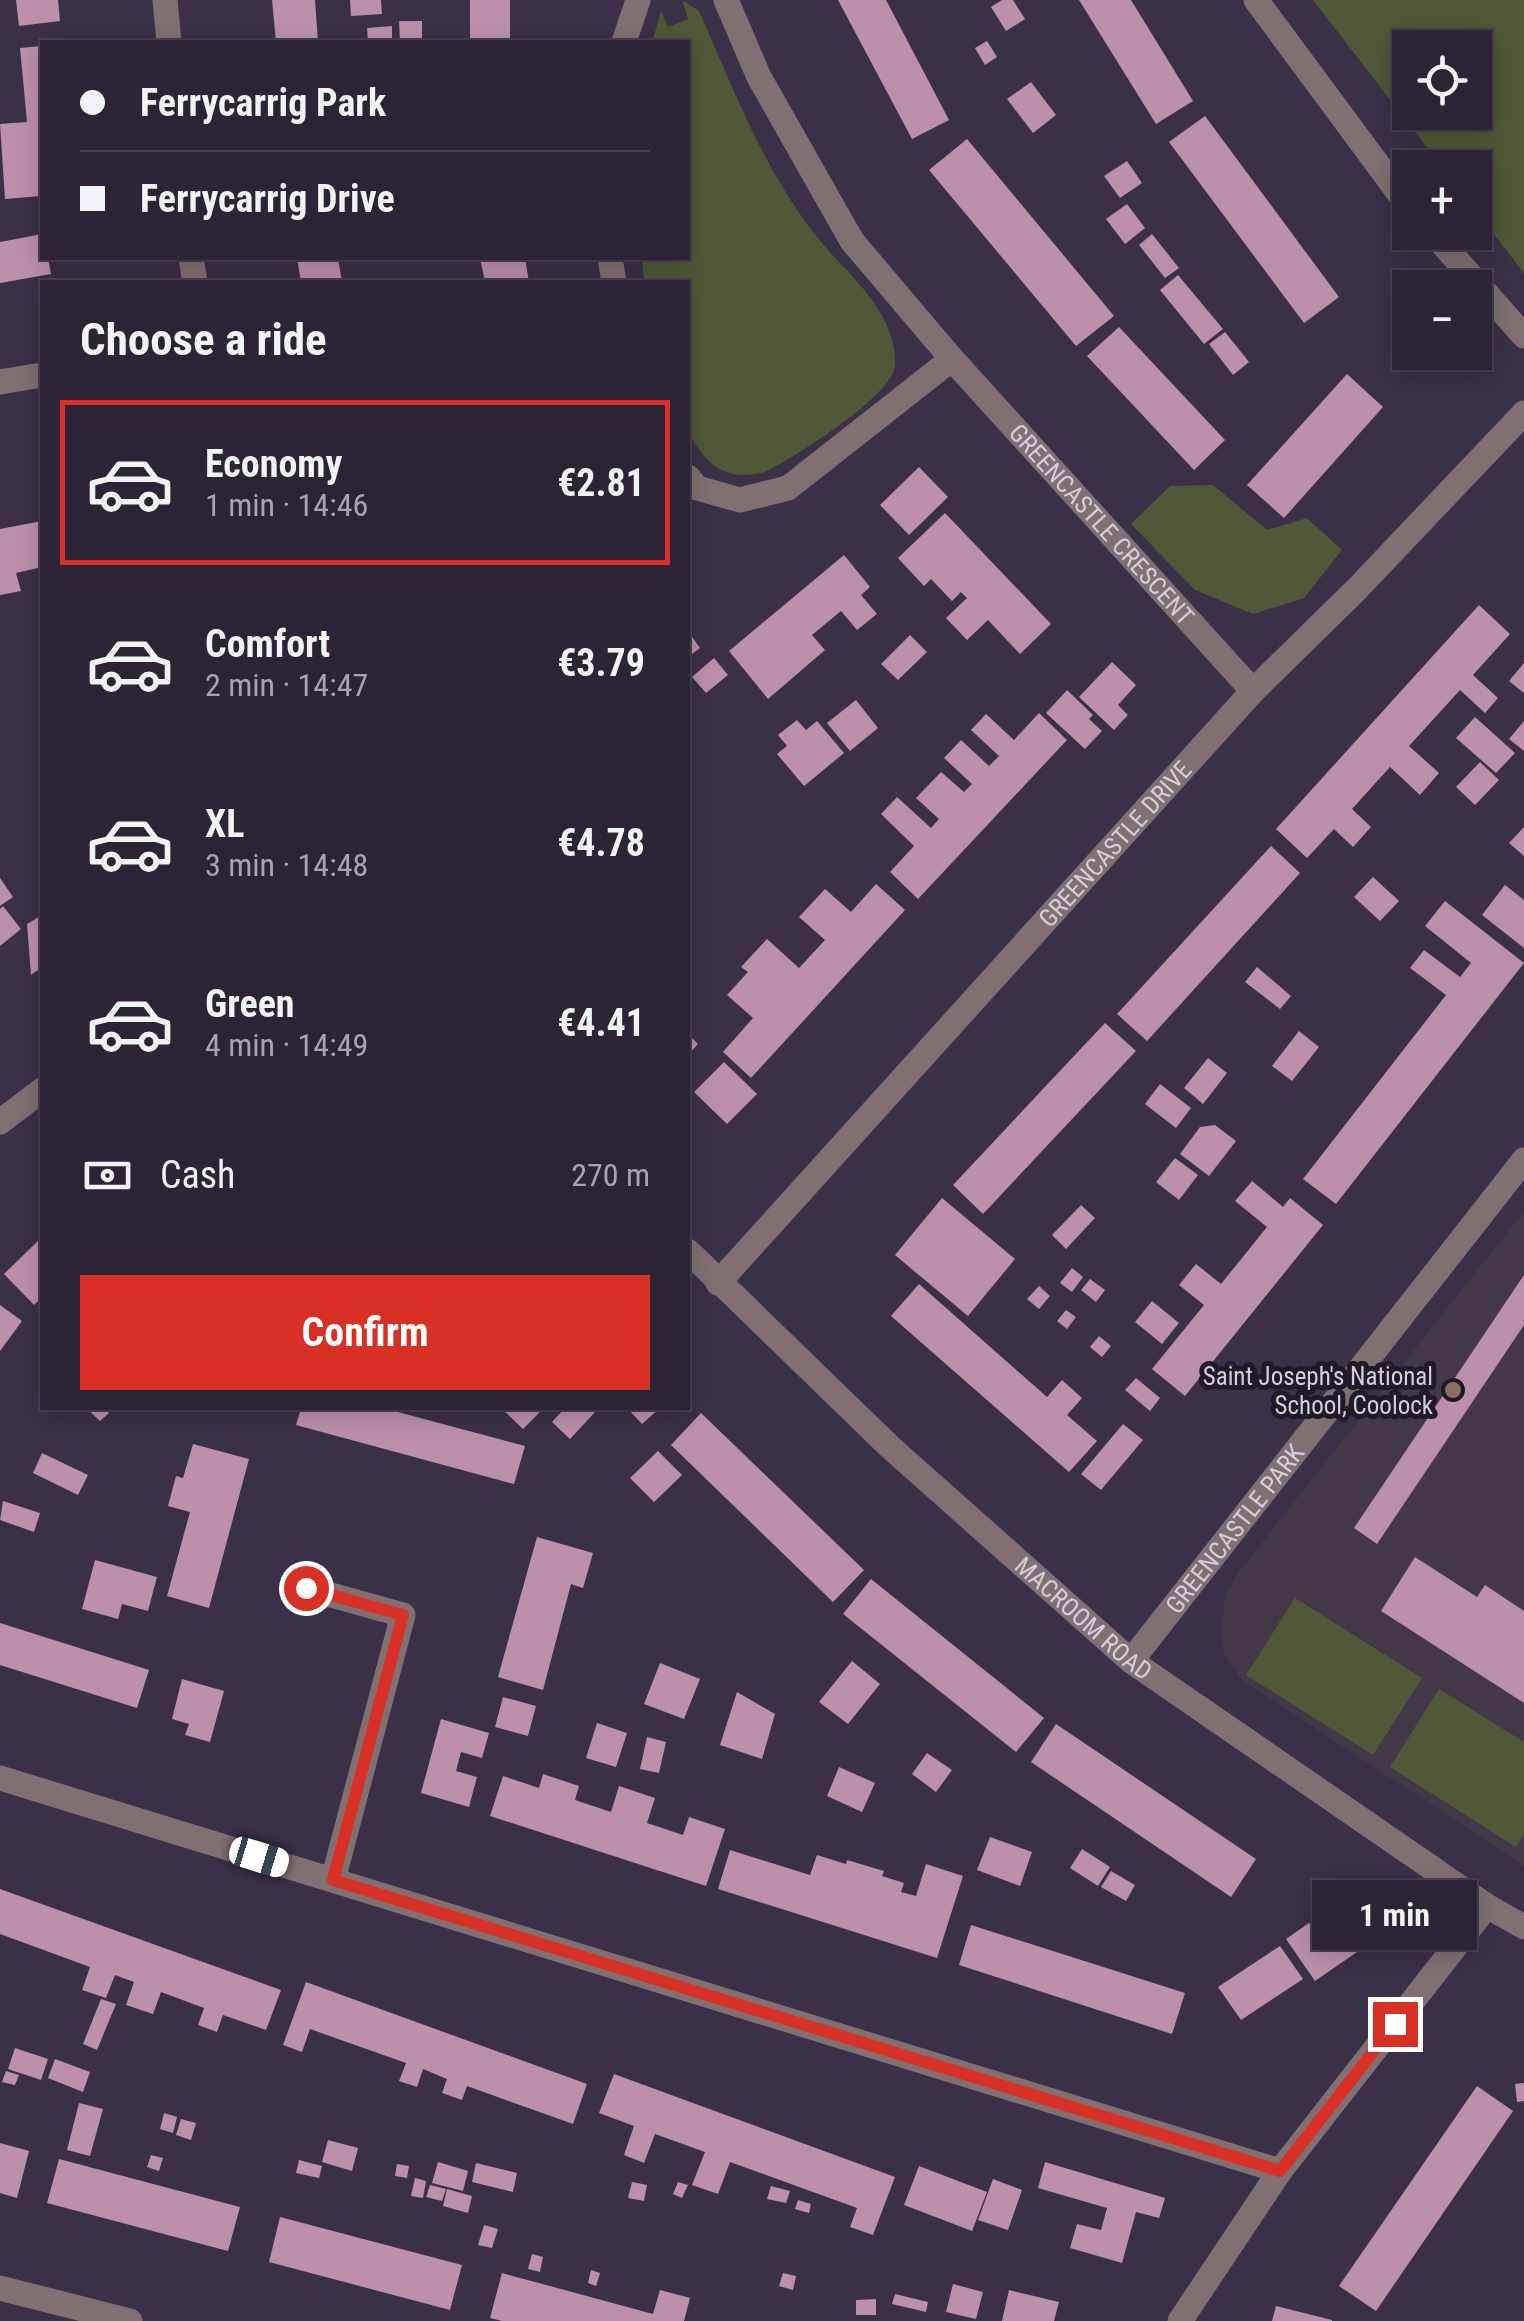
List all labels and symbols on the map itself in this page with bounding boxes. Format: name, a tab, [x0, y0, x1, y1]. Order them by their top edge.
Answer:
street label: GREENCASTLE CRESCENT	[1003, 418, 1200, 631]
street label: GREENCASTLE DRIVE	[1033, 755, 1197, 933]
place label: Saint Joseph's National School, Coolock	[1203, 1362, 1434, 1420]
marker: Saint Joseph's National School, Coolock	[1442, 1379, 1464, 1401]
street label: GREENCASTLE PARK	[1160, 1438, 1310, 1619]
street label: MACROOM ROAD	[1009, 1551, 1158, 1686]
route start	[284, 1566, 329, 1611]
car	[226, 1834, 292, 1880]
callout: 1 min	[1312, 1879, 1478, 1949]
route end	[1373, 2002, 1418, 2047]

